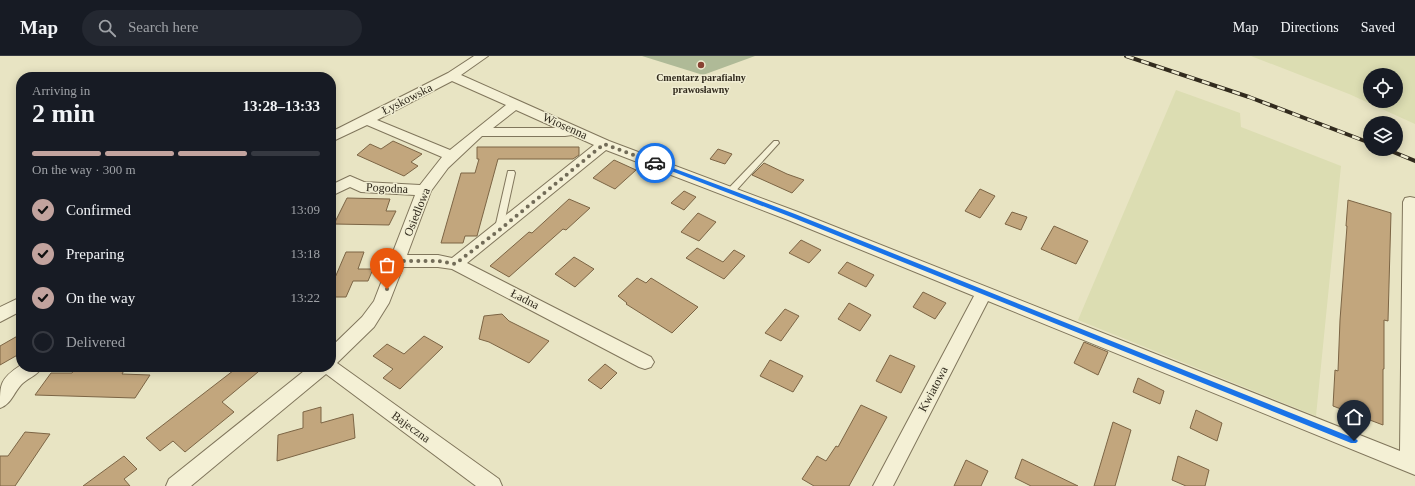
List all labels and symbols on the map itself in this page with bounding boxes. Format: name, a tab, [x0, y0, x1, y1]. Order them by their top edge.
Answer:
marker: Cmentarz parafialny prawosławny	[696, 60, 706, 70]
place label: Cmentarz parafialny prawosławny	[656, 72, 746, 95]
street label: Łyskowska	[379, 80, 435, 118]
street label: Wiosenna	[540, 110, 590, 142]
courier	[635, 143, 675, 183]
street label: Pogodna	[366, 180, 409, 196]
street label: Osiedlowa	[401, 185, 433, 238]
pin	[370, 248, 404, 289]
street label: Ładna	[508, 286, 542, 312]
street label: Kwiatowa	[915, 363, 951, 414]
pin	[1337, 400, 1371, 441]
street label: Bajeczna	[389, 408, 433, 446]

